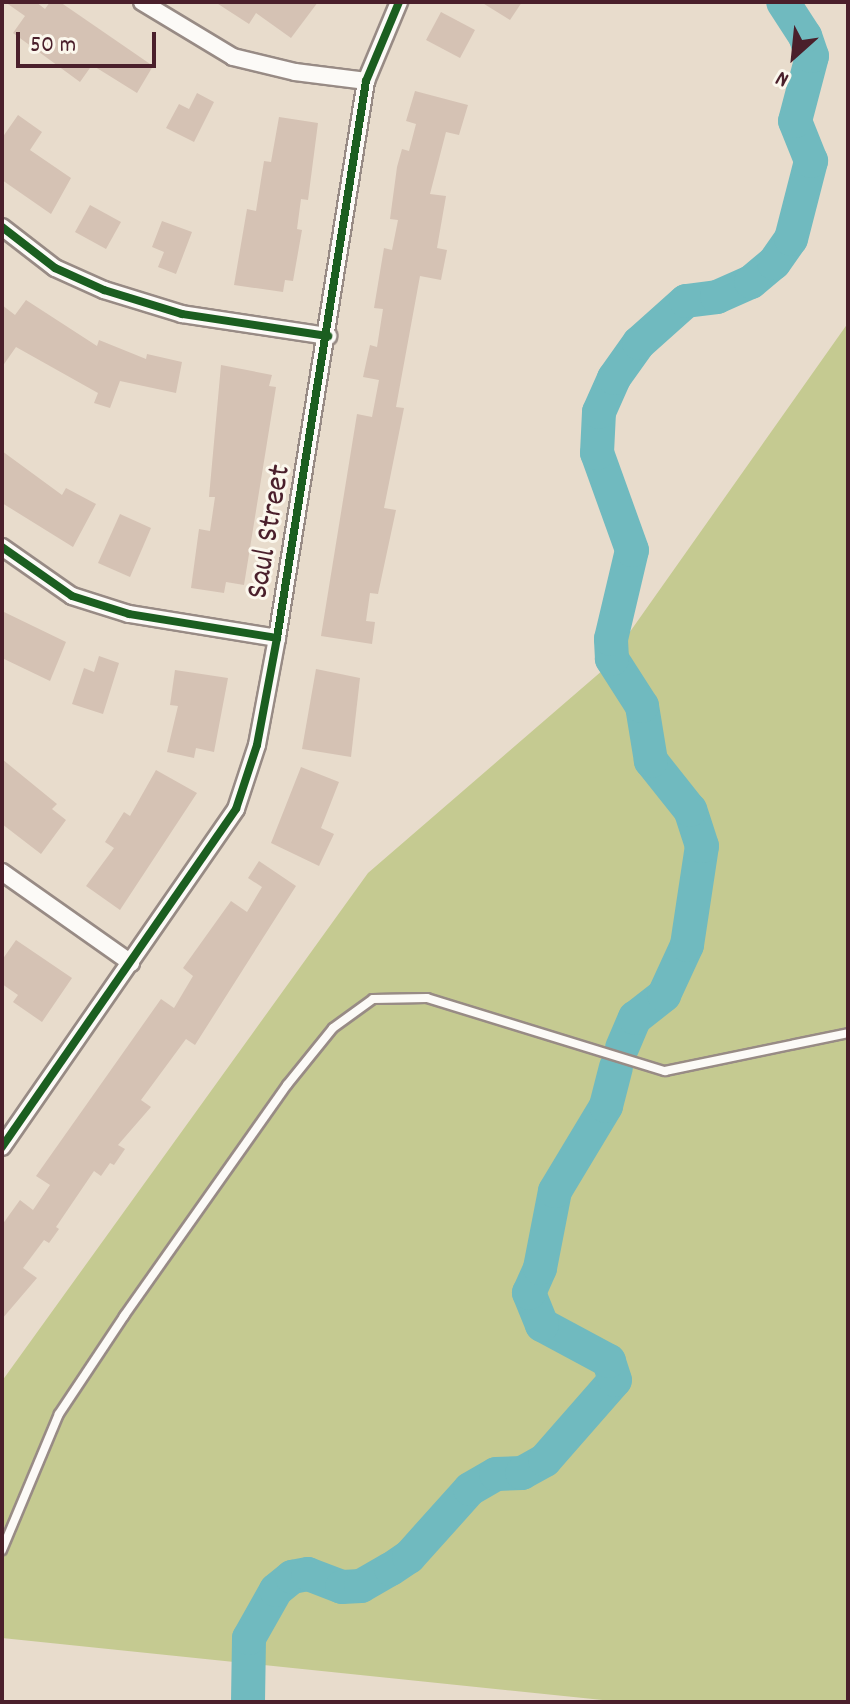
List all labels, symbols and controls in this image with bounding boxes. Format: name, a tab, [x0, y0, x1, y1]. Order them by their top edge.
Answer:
scale bar	[20, 16, 160, 66]
north arrow	[754, 16, 834, 96]
text: 50 m	[30, 29, 76, 63]
text: N	[771, 62, 795, 94]
street label: Saul Street	[240, 462, 302, 602]

